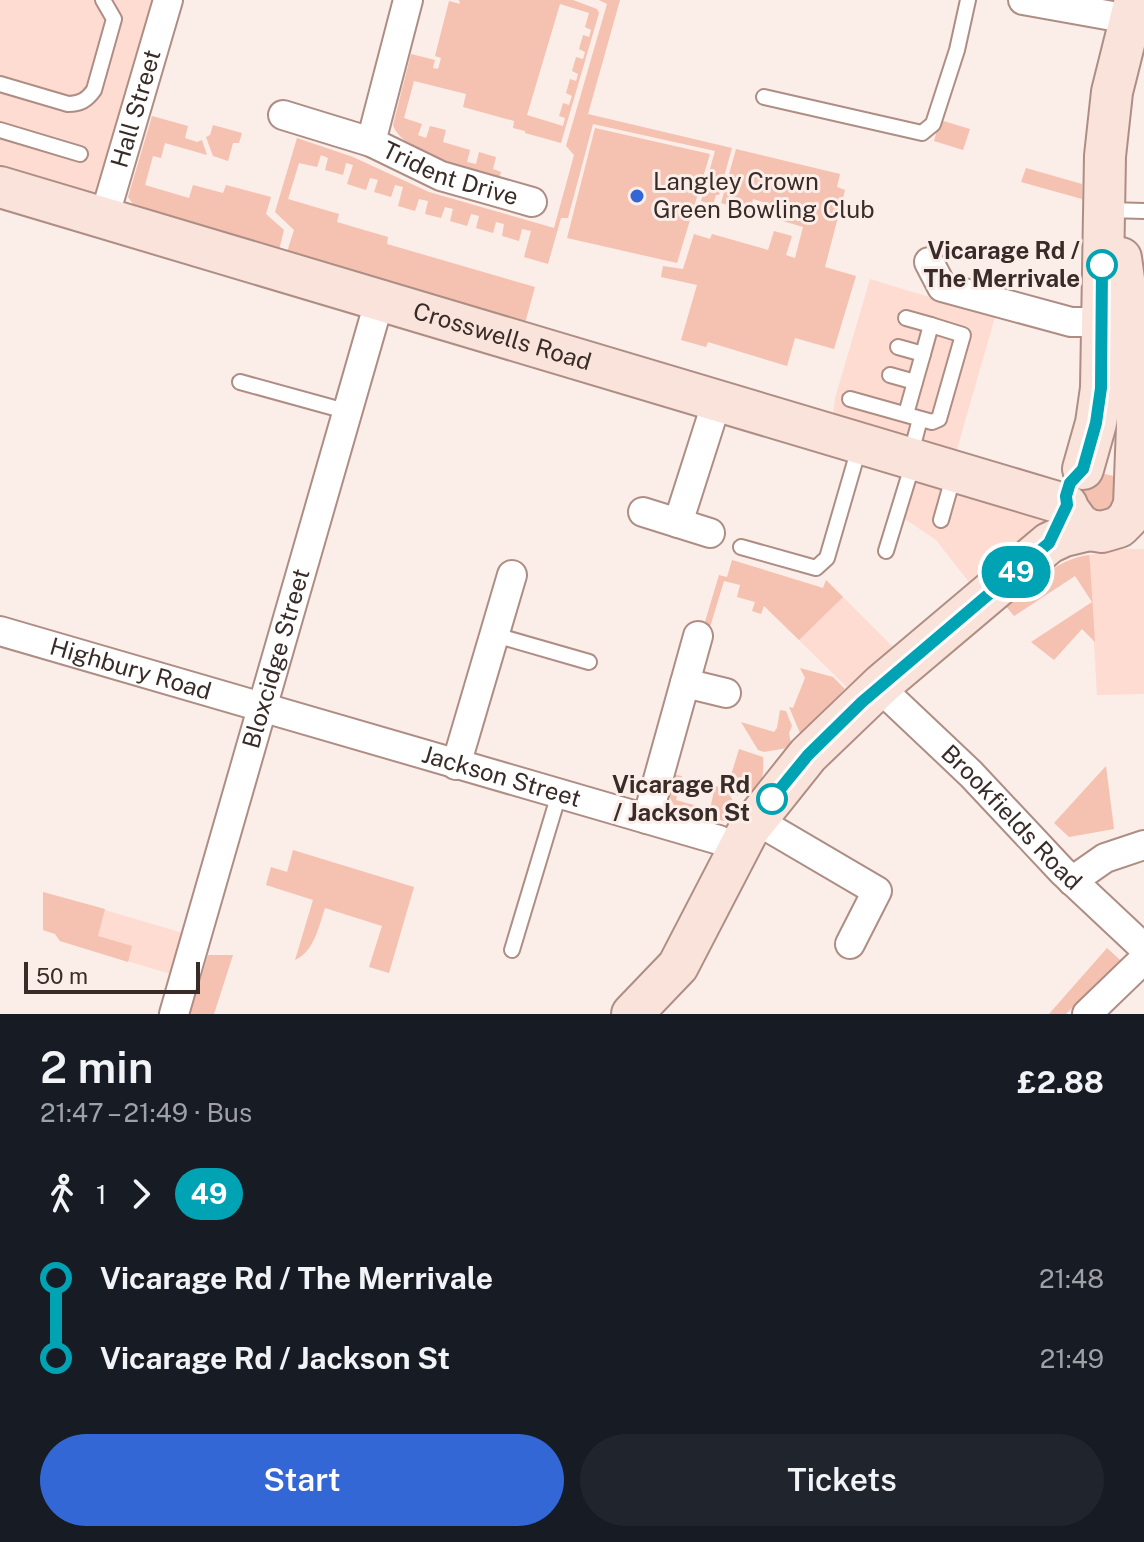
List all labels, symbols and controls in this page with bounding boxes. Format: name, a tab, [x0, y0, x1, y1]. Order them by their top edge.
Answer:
street label: Hall Street	[105, 46, 166, 171]
street label: Trident Drive	[378, 135, 522, 210]
place label: Langley Crown Green Bowling Club	[653, 167, 875, 223]
marker: Langley Crown Green Bowling Club	[628, 187, 646, 205]
place label: Vicarage Rd / The Merrivale	[923, 236, 1080, 292]
marker: Vicarage Rd / The Merrivale	[1087, 250, 1117, 280]
street label: Crosswells Road	[410, 296, 595, 375]
line badge: 49	[980, 546, 1052, 598]
text: 49	[998, 555, 1034, 588]
street label: Bloxcidge Street	[236, 565, 315, 751]
street label: Highbury Road	[47, 631, 215, 705]
street label: Brookfields Road	[936, 738, 1088, 895]
street label: Jackson Street	[419, 739, 584, 812]
place label: Vicarage Rd / Jackson St	[612, 770, 750, 826]
marker: Vicarage Rd / Jackson St	[757, 784, 787, 814]
scale bar	[24, 958, 200, 994]
text: 50 m	[36, 963, 88, 989]
text: 2 min	[40, 1041, 154, 1093]
text: £2.88	[1017, 1064, 1104, 1100]
text: 21:47 – 21:49 · Bus	[40, 1097, 252, 1128]
icon: walk	[40, 1172, 84, 1216]
icon: forward	[119, 1172, 163, 1216]
text: 49	[191, 1177, 227, 1210]
text: 1	[96, 1179, 107, 1210]
text: Vicarage Rd / The Merrivale	[100, 1260, 493, 1296]
text: 21:48	[1039, 1263, 1104, 1294]
text: Vicarage Rd / Jackson St	[100, 1340, 450, 1376]
text: 21:49	[1040, 1343, 1104, 1374]
button: Start	[40, 1434, 564, 1526]
button: Tickets	[580, 1434, 1104, 1526]

